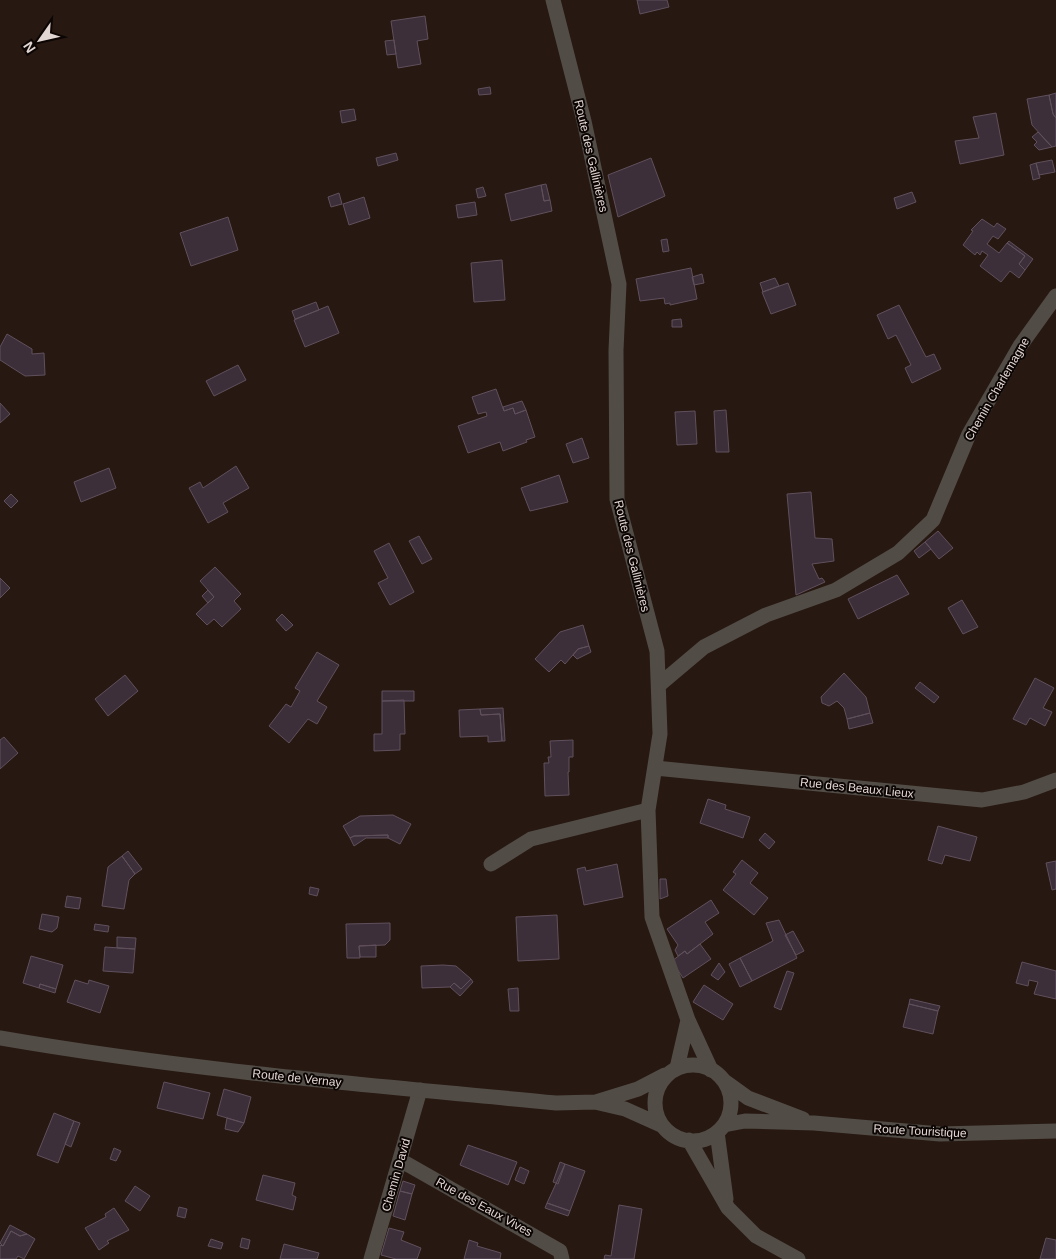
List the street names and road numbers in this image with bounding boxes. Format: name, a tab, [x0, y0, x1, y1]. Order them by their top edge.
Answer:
street label: Route des Gallinières	[571, 99, 611, 213]
street label: Chemin Charlemagne	[962, 335, 1032, 443]
street label: Route des Gallinières	[611, 499, 653, 613]
street label: Rue des Beaux Lieux	[800, 775, 914, 801]
street label: Route de Vernay	[252, 1066, 342, 1090]
street label: Route Touristique	[873, 1122, 967, 1140]
street label: Chemin David	[379, 1137, 413, 1213]
street label: Rue des Eaux Vives	[433, 1175, 535, 1239]

